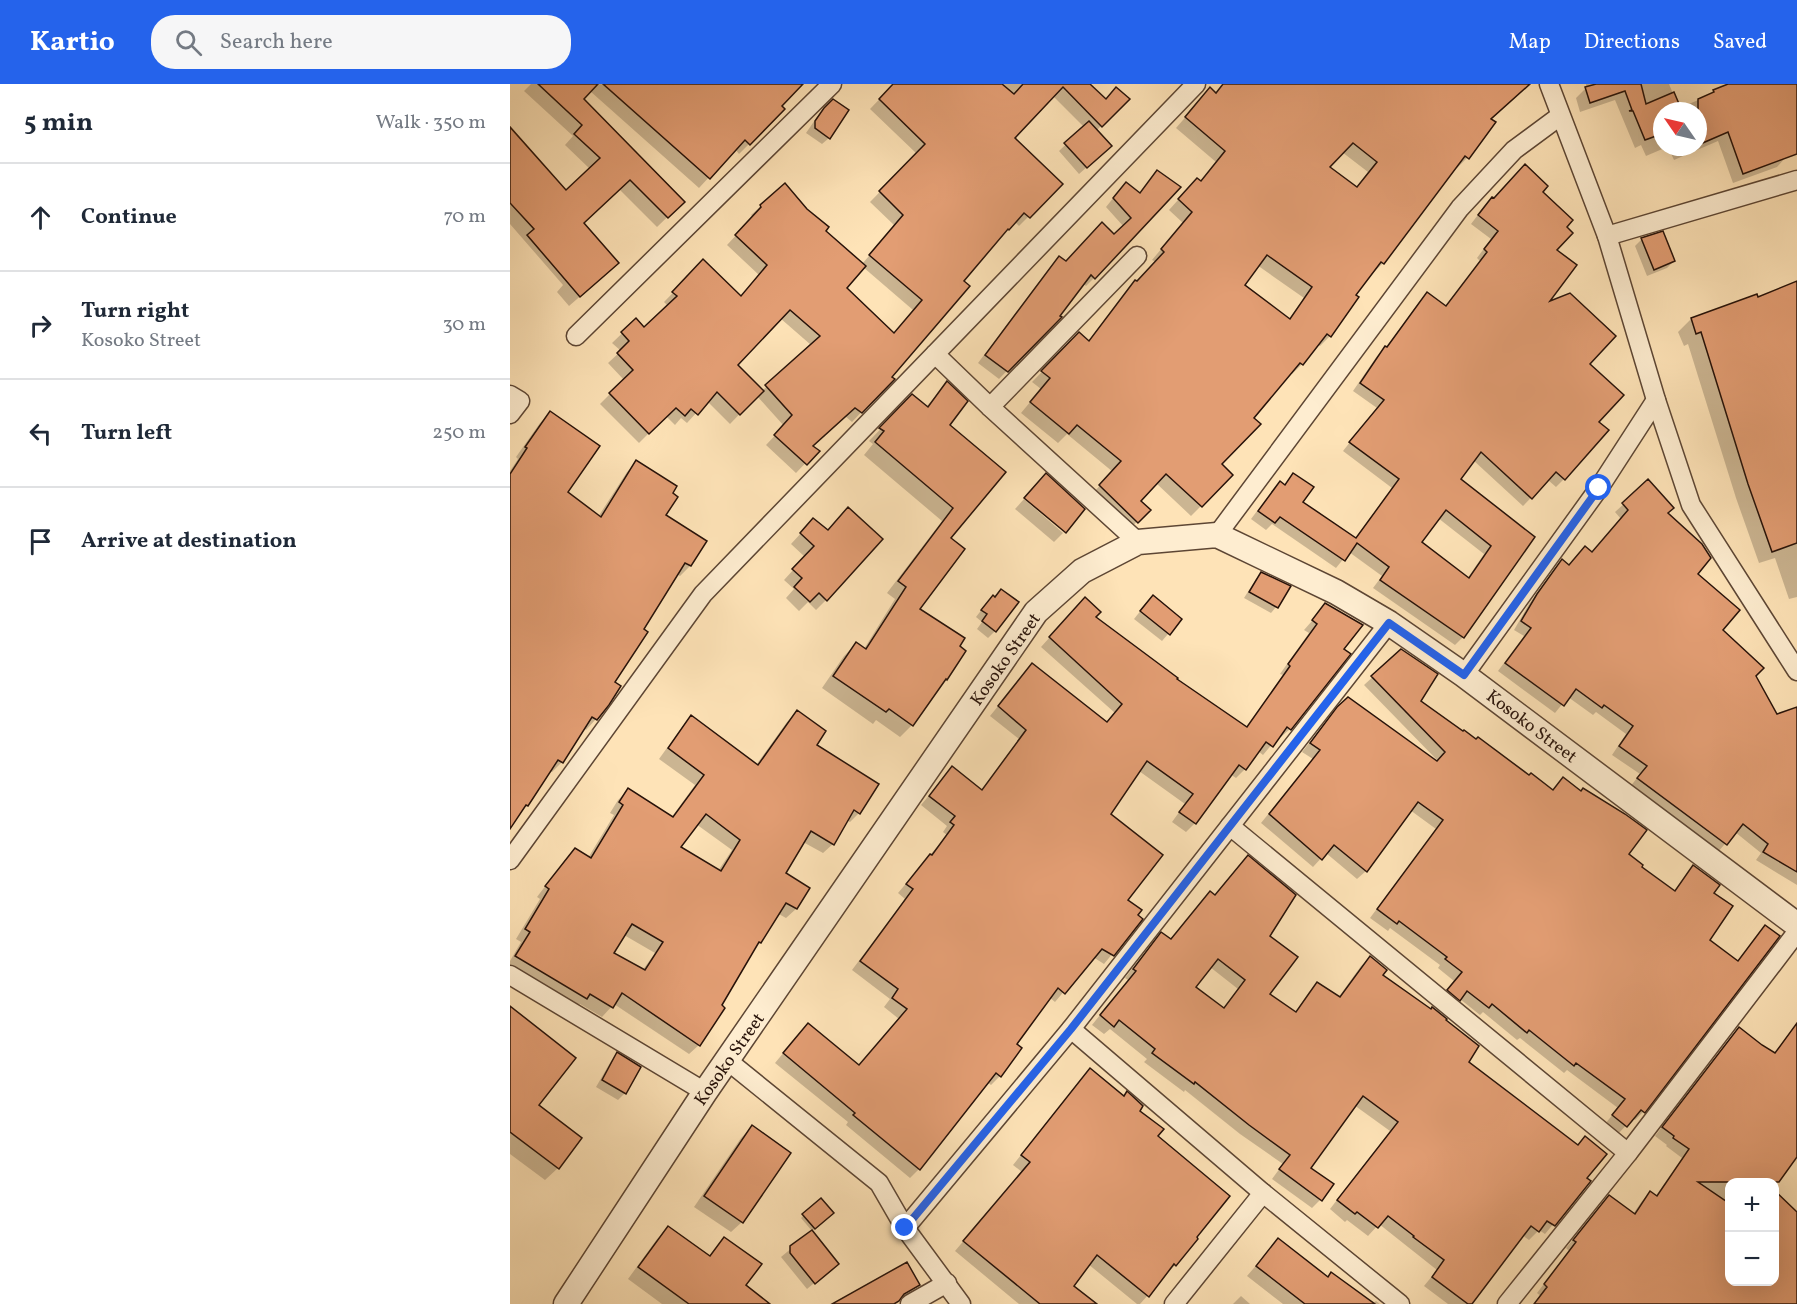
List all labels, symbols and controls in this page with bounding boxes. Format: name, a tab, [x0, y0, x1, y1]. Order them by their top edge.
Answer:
search box	[151, 15, 571, 69]
text: Kartio	[30, 23, 115, 62]
icon: search	[172, 26, 205, 59]
text: Search here	[220, 27, 333, 58]
text: Map	[1509, 28, 1551, 57]
text: Directions	[1584, 28, 1680, 57]
text: Saved	[1713, 28, 1767, 57]
north arrow	[1653, 102, 1707, 156]
text: 5 min	[24, 105, 93, 141]
text: Walk · 350 m	[375, 109, 486, 137]
icon: ahead	[24, 201, 57, 234]
text: Continue	[81, 202, 177, 233]
text: 70 m	[443, 203, 486, 231]
text: Turn right	[81, 296, 189, 327]
icon: right	[24, 309, 57, 342]
text: 30 m	[442, 311, 486, 339]
text: Kosoko Street	[81, 327, 201, 355]
icon: left	[24, 417, 57, 450]
text: Turn left	[81, 418, 172, 449]
text: 250 m	[432, 419, 486, 447]
route start	[1585, 474, 1611, 500]
icon: arrive	[24, 525, 57, 558]
text: Arrive at destination	[81, 526, 297, 557]
street label: Kosoko Street	[965, 608, 1047, 711]
street label: Kosoko Street	[1480, 685, 1582, 770]
street label: Kosoko Street	[689, 1008, 771, 1111]
map controls	[1725, 1178, 1779, 1286]
button: +	[1725, 1178, 1779, 1232]
route end	[891, 1214, 917, 1240]
button: −	[1725, 1232, 1779, 1286]

